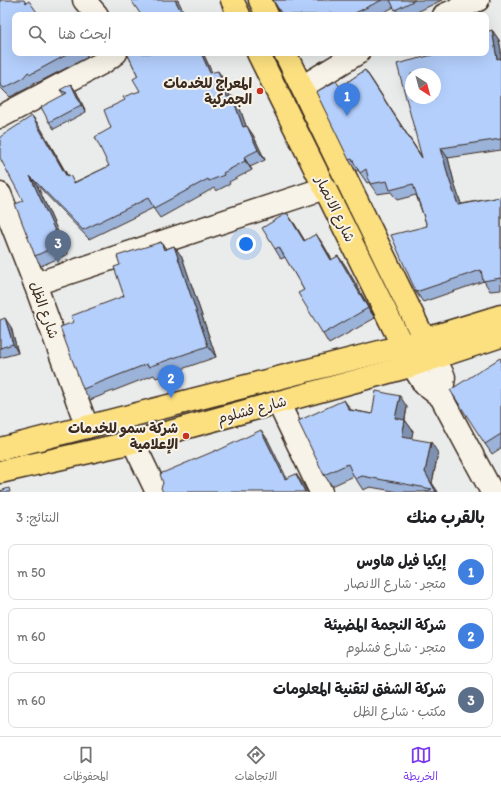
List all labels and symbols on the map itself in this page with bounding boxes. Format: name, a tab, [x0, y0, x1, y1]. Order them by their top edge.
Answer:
north arrow	[405, 68, 441, 104]
place label: المعراج للخدمات الجمركية	[164, 75, 252, 108]
pin: 1	[334, 83, 360, 116]
marker: المعراج للخدمات الجمركية	[255, 86, 265, 96]
street label: شارع الانصار	[310, 172, 358, 245]
pin: 3	[45, 230, 71, 263]
your location	[236, 234, 256, 254]
street label: شارع الظل	[25, 279, 62, 341]
pin: 2	[158, 365, 184, 398]
street label: شارع فشلوم	[215, 393, 289, 429]
place label: شركة سمو للخدمات الإعلامية	[68, 420, 178, 454]
marker: شركة سمو للخدمات الإعلامية	[181, 431, 191, 441]

